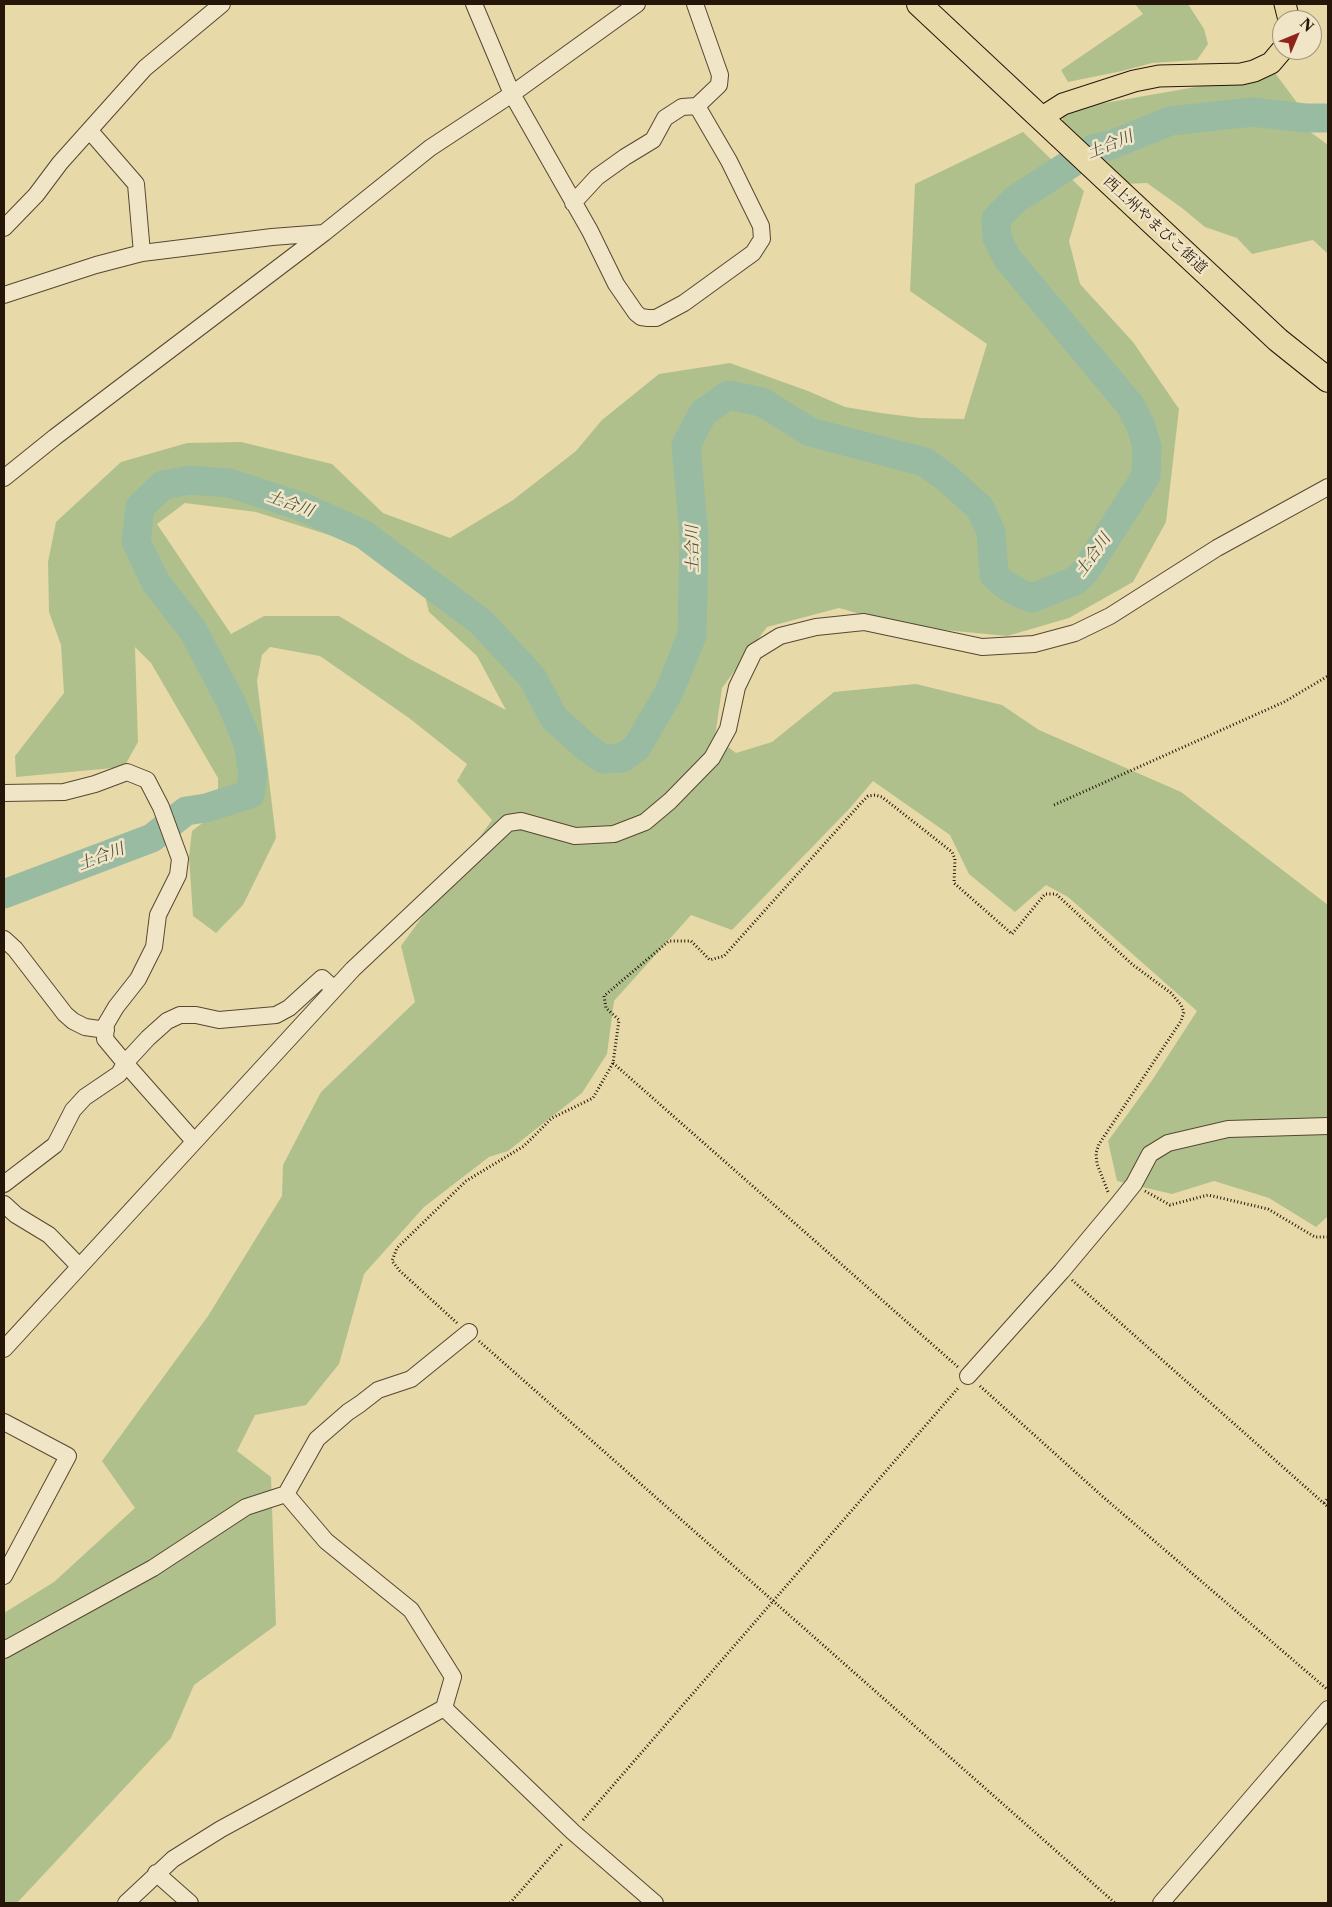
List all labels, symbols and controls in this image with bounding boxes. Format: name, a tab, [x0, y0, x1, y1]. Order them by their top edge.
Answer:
north arrow	[1272, 10, 1322, 60]
text: N	[1296, 14, 1318, 36]
water label: 土合川	[1084, 127, 1136, 163]
street label: 西上州やまびこ街道	[1099, 172, 1211, 278]
water label: 土合川	[264, 487, 316, 521]
water label: 土合川	[683, 525, 703, 573]
water label: 土合川	[1071, 530, 1115, 580]
water label: 土合川	[75, 839, 127, 875]

